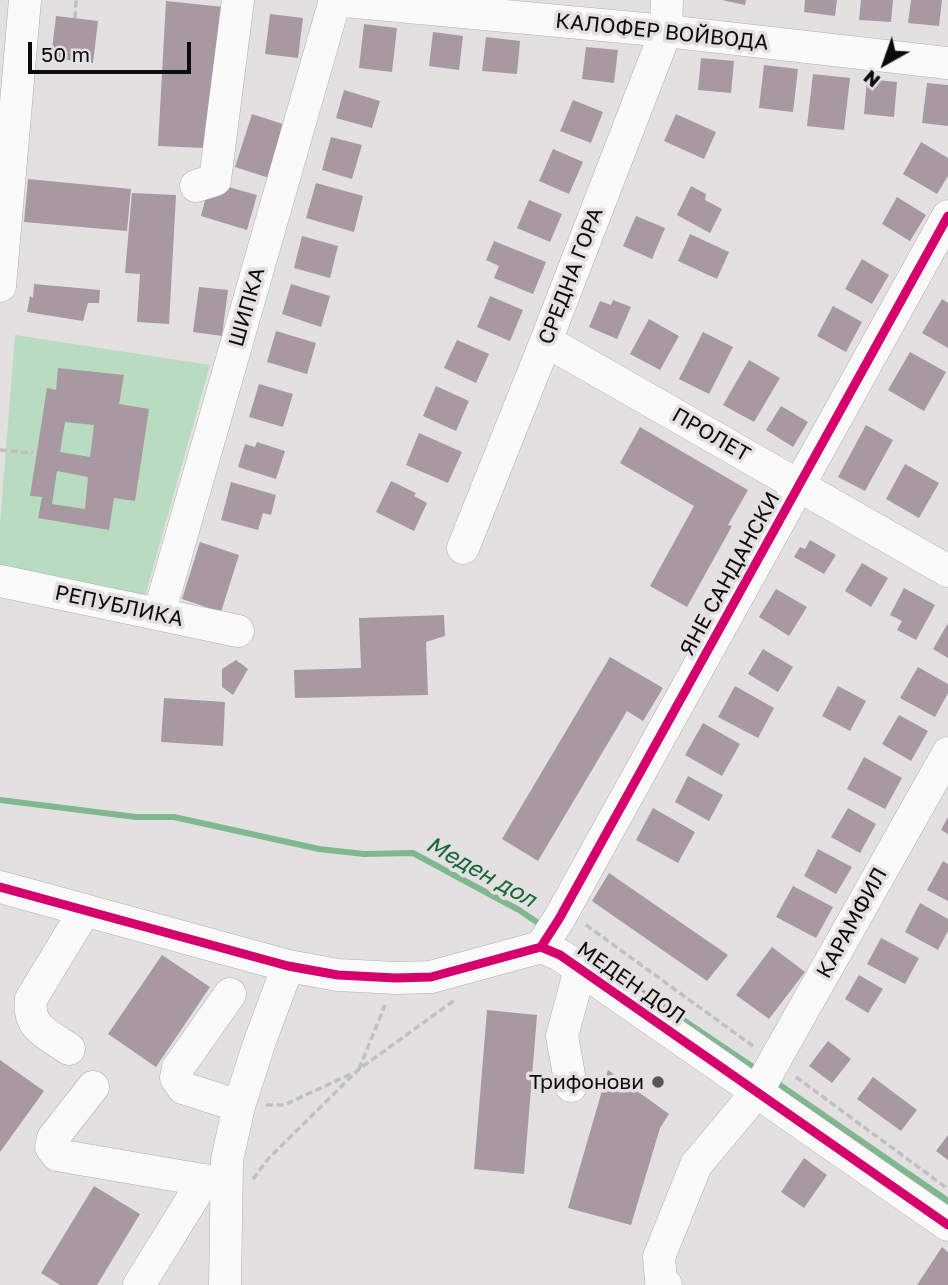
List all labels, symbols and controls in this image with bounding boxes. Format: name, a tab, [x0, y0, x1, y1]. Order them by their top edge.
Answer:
street label: КАЛОФЕР ВОЙВОДА	[554, 8, 770, 56]
scale bar	[32, 28, 194, 72]
north arrow	[850, 28, 920, 98]
text: 50 m	[41, 41, 90, 67]
text: N	[858, 66, 884, 93]
street label: СРЕДНА ГОРА	[533, 204, 609, 348]
street label: ШИПКА	[224, 264, 270, 350]
street label: ПРОЛЕТ	[667, 403, 755, 467]
street label: ЯНЕ САНДАНСКИ	[675, 488, 785, 660]
street label: РЕПУБЛИКА	[53, 580, 185, 632]
water label: Меден дол	[421, 831, 541, 913]
street label: КАРАМФИЛ	[811, 863, 893, 983]
street label: МЕДЕН ДОЛ	[572, 937, 690, 1029]
place label: Трифонови	[529, 1069, 644, 1095]
marker: Трифонови	[650, 1074, 666, 1090]

